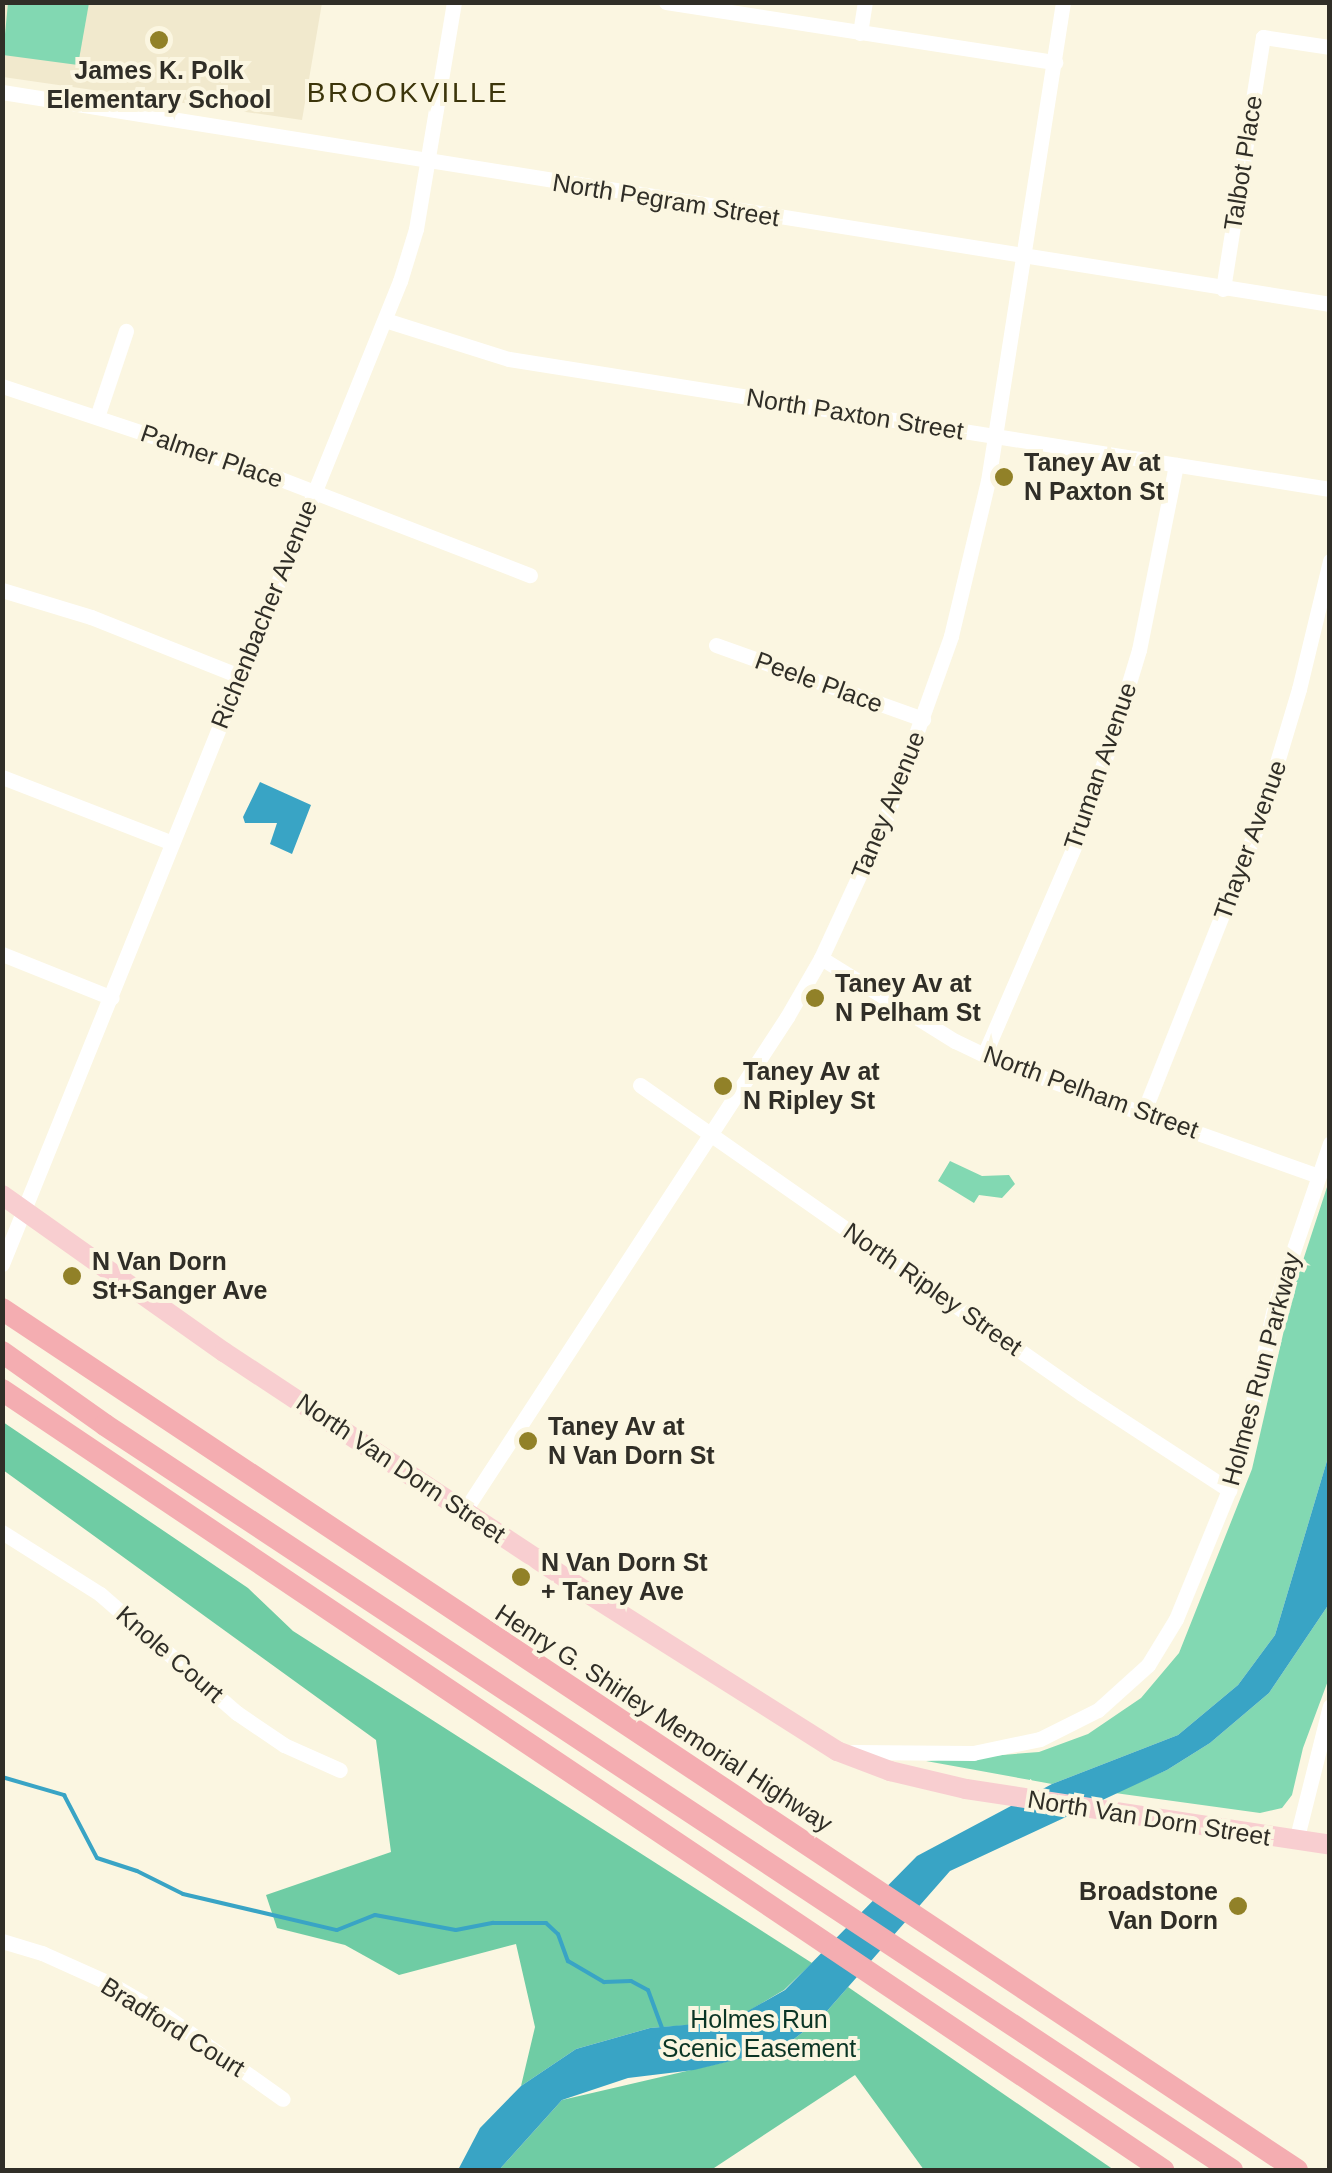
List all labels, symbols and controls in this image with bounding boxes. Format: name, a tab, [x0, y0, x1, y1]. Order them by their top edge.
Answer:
marker: James K. Polk Elementary School	[148, 29, 170, 51]
place label: James K. Polk Elementary School	[46, 56, 272, 115]
district label: BROOKVILLE	[307, 76, 509, 110]
street label: Talbot Place	[1218, 93, 1268, 233]
street label: North Pegram Street	[550, 167, 782, 233]
street label: North Paxton Street	[744, 382, 966, 446]
street label: Palmer Place	[137, 418, 287, 494]
place label: Taney Av at N Paxton St	[1024, 448, 1164, 507]
marker: Taney Av at N Paxton St	[993, 466, 1015, 488]
street label: Richenbacher Avenue	[204, 495, 324, 733]
street label: Peele Place	[751, 645, 887, 719]
street label: Truman Avenue	[1057, 678, 1143, 854]
street label: Taney Avenue	[844, 726, 932, 884]
street label: Thayer Avenue	[1207, 755, 1293, 925]
place label: Taney Av at N Pelham St	[835, 969, 981, 1028]
marker: Taney Av at N Pelham St	[804, 987, 826, 1009]
street label: North Pelham Street	[979, 1039, 1203, 1145]
place label: Taney Av at N Ripley St	[743, 1057, 881, 1116]
marker: Taney Av at N Ripley St	[712, 1075, 734, 1097]
street label: North Ripley Street	[838, 1216, 1028, 1362]
place label: N Van Dorn St+Sanger Ave	[92, 1247, 268, 1306]
street label: Holmes Run Parkway	[1215, 1249, 1307, 1489]
marker: N Van Dorn St+Sanger Ave	[61, 1265, 83, 1287]
street label: North Van Dorn Street	[291, 1387, 511, 1549]
place label: Taney Av at N Van Dorn St	[548, 1412, 715, 1471]
marker: Taney Av at N Van Dorn St	[517, 1430, 539, 1452]
place label: N Van Dorn St + Taney Ave	[541, 1548, 708, 1607]
marker: N Van Dorn St + Taney Ave	[510, 1566, 532, 1588]
street label: Henry G. Shirley Memorial Highway	[490, 1598, 838, 1838]
street label: Knole Court	[110, 1599, 230, 1709]
street label: North Van Dorn Street	[1025, 1784, 1273, 1852]
place label: Broadstone Van Dorn	[1079, 1877, 1218, 1936]
marker: Broadstone Van Dorn	[1227, 1895, 1249, 1917]
street label: Bradford Court	[96, 1971, 250, 2083]
park label: Holmes Run Scenic Easement	[662, 2005, 856, 2064]

